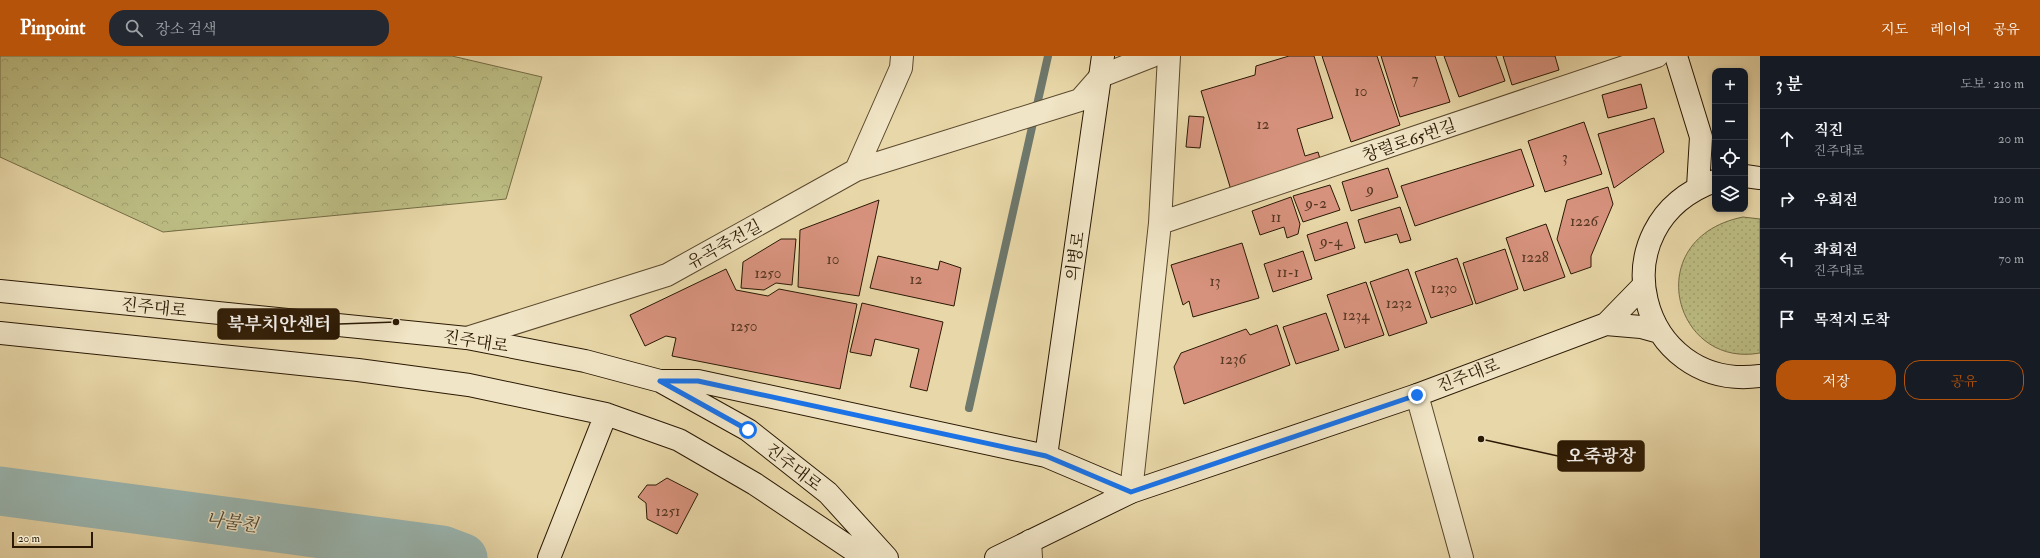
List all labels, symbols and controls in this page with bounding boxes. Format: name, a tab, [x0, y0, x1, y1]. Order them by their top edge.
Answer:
search box	[109, 10, 389, 46]
text: Pinpoint	[20, 16, 85, 40]
icon: search	[123, 17, 145, 39]
text: 장소 검색	[155, 20, 217, 39]
text: 지도	[1881, 21, 1908, 38]
text: 레이어	[1930, 21, 1971, 38]
text: 공유	[1993, 21, 2020, 38]
map controls	[1712, 68, 1748, 212]
button: +	[1712, 68, 1748, 104]
house number: 7	[1412, 70, 1419, 89]
text: 3 분	[1776, 74, 1803, 95]
text: 도보 · 210 m	[1960, 76, 2024, 92]
house number: 10	[1355, 82, 1367, 101]
button: −	[1712, 104, 1748, 140]
house number: 12	[1257, 115, 1270, 134]
street label: 창렬로65번길	[1359, 115, 1459, 166]
text: 직진	[1814, 121, 1843, 140]
icon: ahead	[1776, 128, 1798, 150]
text: 20 m	[1998, 131, 2024, 147]
button: locate	[1712, 140, 1748, 176]
text: 진주대로	[1814, 143, 1864, 159]
house number: 3	[1562, 148, 1568, 167]
button: layers	[1712, 176, 1748, 212]
house number: 9	[1365, 180, 1374, 199]
icon: right	[1776, 188, 1798, 210]
text: 우회전	[1814, 191, 1857, 210]
text: 120 m	[1993, 191, 2024, 207]
house number: 9-2	[1304, 194, 1327, 213]
house number: 11	[1271, 208, 1281, 227]
house number: 1226	[1570, 212, 1599, 231]
street label: 유곡죽전길	[683, 215, 765, 274]
street label: 의병로	[1062, 230, 1089, 282]
house number: 9-4	[1319, 232, 1343, 251]
text: 좌회전	[1814, 241, 1857, 260]
house number: 1228	[1521, 248, 1549, 267]
icon: left	[1776, 248, 1798, 270]
house number: 10	[827, 250, 839, 269]
text: 70 m	[1999, 251, 2024, 267]
house number: 11-1	[1277, 263, 1299, 282]
text: 진주대로	[1814, 263, 1864, 279]
house number: 1250	[754, 264, 782, 283]
house number: 12	[910, 270, 923, 289]
house number: 13	[1209, 272, 1221, 291]
house number: 1230	[1431, 279, 1457, 298]
street label: 진주대로	[120, 294, 188, 321]
house number: 1232	[1386, 294, 1413, 313]
house number: 1234	[1343, 306, 1370, 325]
icon: arrive	[1776, 308, 1798, 330]
callout: 북부치안센터	[218, 309, 339, 339]
text: 목적지 도착	[1814, 311, 1890, 330]
text: 북부치안센터	[227, 313, 331, 336]
house number: 1250	[730, 317, 758, 336]
street label: 진주대로	[442, 326, 511, 357]
house number: 1236	[1220, 350, 1248, 369]
street label: 진주대로	[1434, 354, 1503, 397]
button: 저장	[1776, 360, 1896, 400]
button: 공유	[1904, 360, 2024, 400]
route end	[1408, 386, 1426, 404]
route start	[739, 421, 757, 439]
street label: 진주대로	[761, 439, 826, 496]
callout: 오죽광장	[1558, 441, 1644, 471]
text: 오죽광장	[1566, 445, 1636, 468]
house number: 1251	[656, 502, 680, 521]
water label: 나불천	[204, 507, 261, 538]
scale bar	[12, 530, 93, 549]
text: 20 m	[18, 532, 40, 545]

